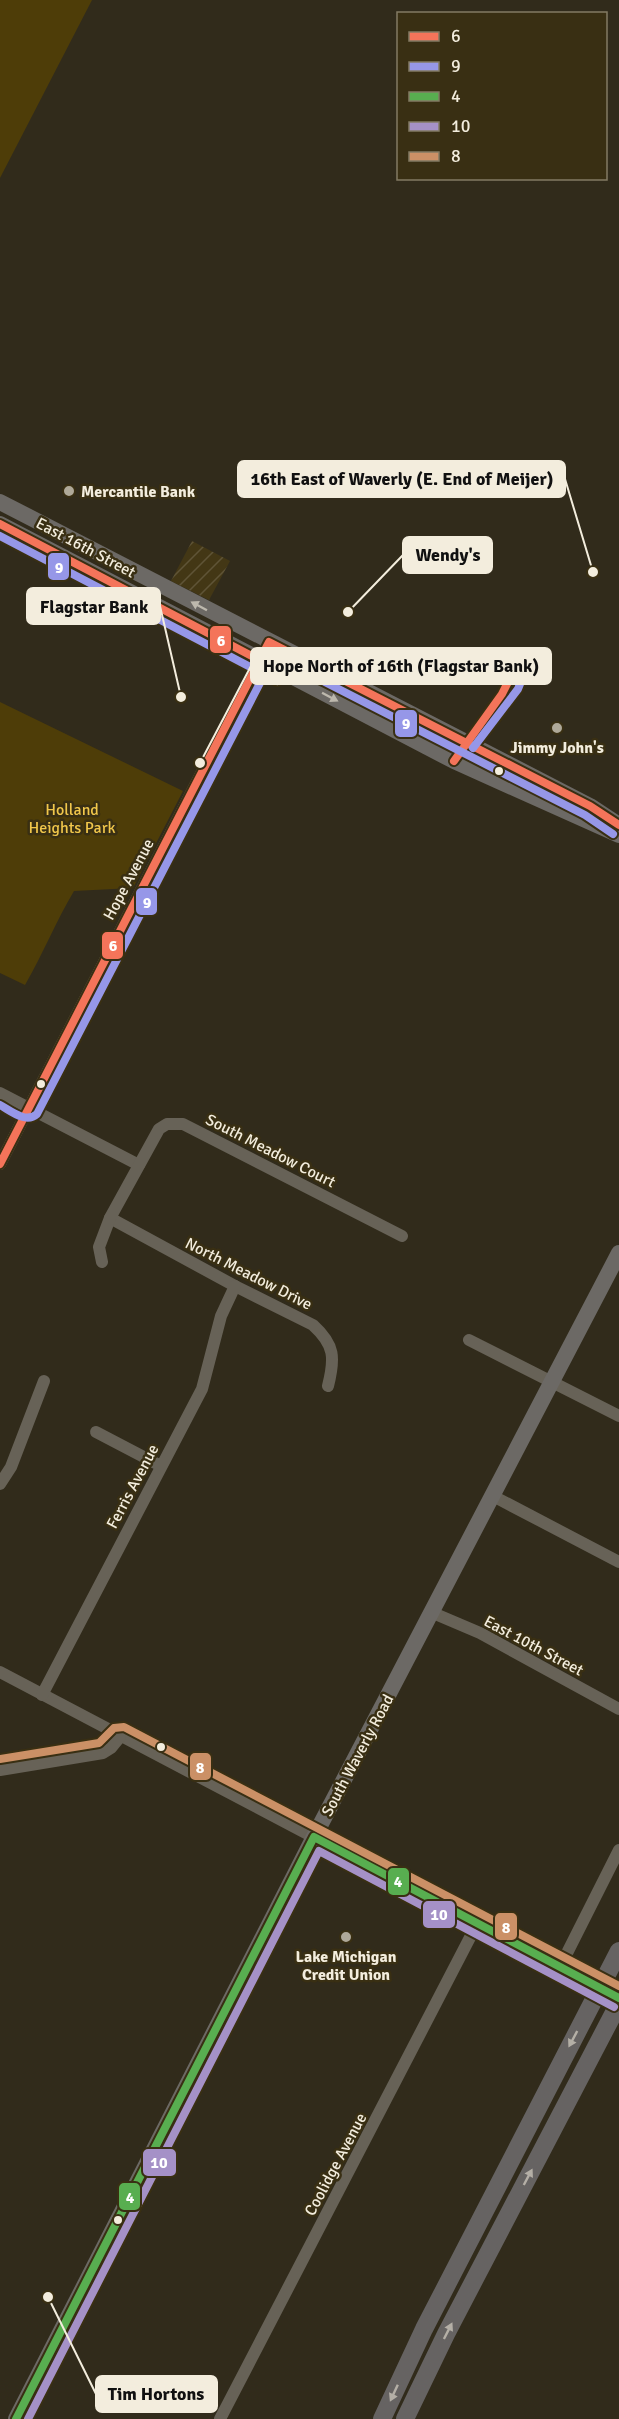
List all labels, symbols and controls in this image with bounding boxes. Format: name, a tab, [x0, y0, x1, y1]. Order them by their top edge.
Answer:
legend	[397, 12, 607, 180]
text: 6	[451, 25, 461, 47]
text: 9	[451, 55, 461, 77]
text: 4	[451, 85, 461, 107]
text: 10	[451, 115, 470, 137]
text: 8	[451, 145, 461, 167]
callout: 16th East of Waverly (E. End of Meijer)	[238, 461, 565, 497]
text: 16th East of Waverly (E. End of Meijer)	[251, 468, 553, 490]
place label: Mercantile Bank	[81, 482, 196, 502]
marker: Mercantile Bank	[62, 484, 76, 498]
street label: East 16th Street	[32, 513, 139, 583]
callout: Wendy's	[403, 537, 492, 573]
text: Wendy's	[415, 544, 481, 566]
line badge: 9	[47, 552, 70, 581]
text: 9	[55, 558, 64, 578]
callout: Flagstar Bank	[27, 588, 160, 624]
text: Flagstar Bank	[40, 596, 149, 618]
one-way arrow	[190, 601, 207, 610]
line badge: 6	[209, 625, 232, 654]
text: 6	[217, 631, 226, 651]
callout: Hope North of 16th (Flagstar Bank)	[251, 648, 551, 684]
text: Hope North of 16th (Flagstar Bank)	[263, 655, 539, 677]
one-way arrow	[322, 692, 339, 702]
line badge: 9	[394, 709, 418, 738]
text: 9	[402, 714, 411, 734]
marker: Jimmy John's	[550, 721, 564, 735]
place label: Jimmy John's	[510, 738, 604, 758]
unlabelled marker	[493, 765, 505, 777]
park label: Holland Heights Park	[28, 800, 116, 838]
street label: Hope Avenue	[99, 835, 159, 924]
line badge: 9	[135, 887, 158, 916]
text: 9	[143, 893, 152, 913]
line badge: 6	[101, 931, 124, 960]
text: 6	[109, 936, 118, 956]
unlabelled marker	[35, 1078, 47, 1090]
street label: South Meadow Court	[202, 1110, 339, 1192]
street label: North Meadow Drive	[182, 1233, 315, 1315]
street label: Ferris Avenue	[102, 1441, 164, 1532]
street label: East 10th Street	[480, 1611, 587, 1681]
street label: South Waverly Road	[317, 1691, 398, 1820]
unlabelled marker	[155, 1741, 167, 1753]
line badge: 8	[189, 1752, 212, 1781]
text: 8	[196, 1758, 205, 1778]
line badge: 4	[387, 1867, 410, 1896]
text: 4	[394, 1872, 403, 1892]
line badge: 10	[422, 1900, 456, 1929]
text: 10	[430, 1905, 448, 1925]
line badge: 8	[494, 1912, 518, 1941]
text: 8	[502, 1918, 511, 1938]
marker: Lake Michigan Credit Union	[339, 1930, 353, 1944]
place label: Lake Michigan Credit Union	[296, 1947, 397, 1985]
one-way arrow	[568, 2031, 578, 2048]
street label: Coolidge Avenue	[300, 2110, 371, 2219]
line badge: 10	[142, 2148, 177, 2177]
text: 10	[150, 2153, 168, 2173]
one-way arrow	[523, 2169, 533, 2186]
line badge: 4	[118, 2182, 141, 2211]
text: 4	[126, 2188, 135, 2208]
unlabelled marker	[112, 2214, 124, 2226]
one-way arrow	[443, 2322, 453, 2339]
callout: Tim Hortons	[96, 2376, 217, 2412]
text: Tim Hortons	[108, 2383, 204, 2405]
one-way arrow	[389, 2384, 398, 2401]

